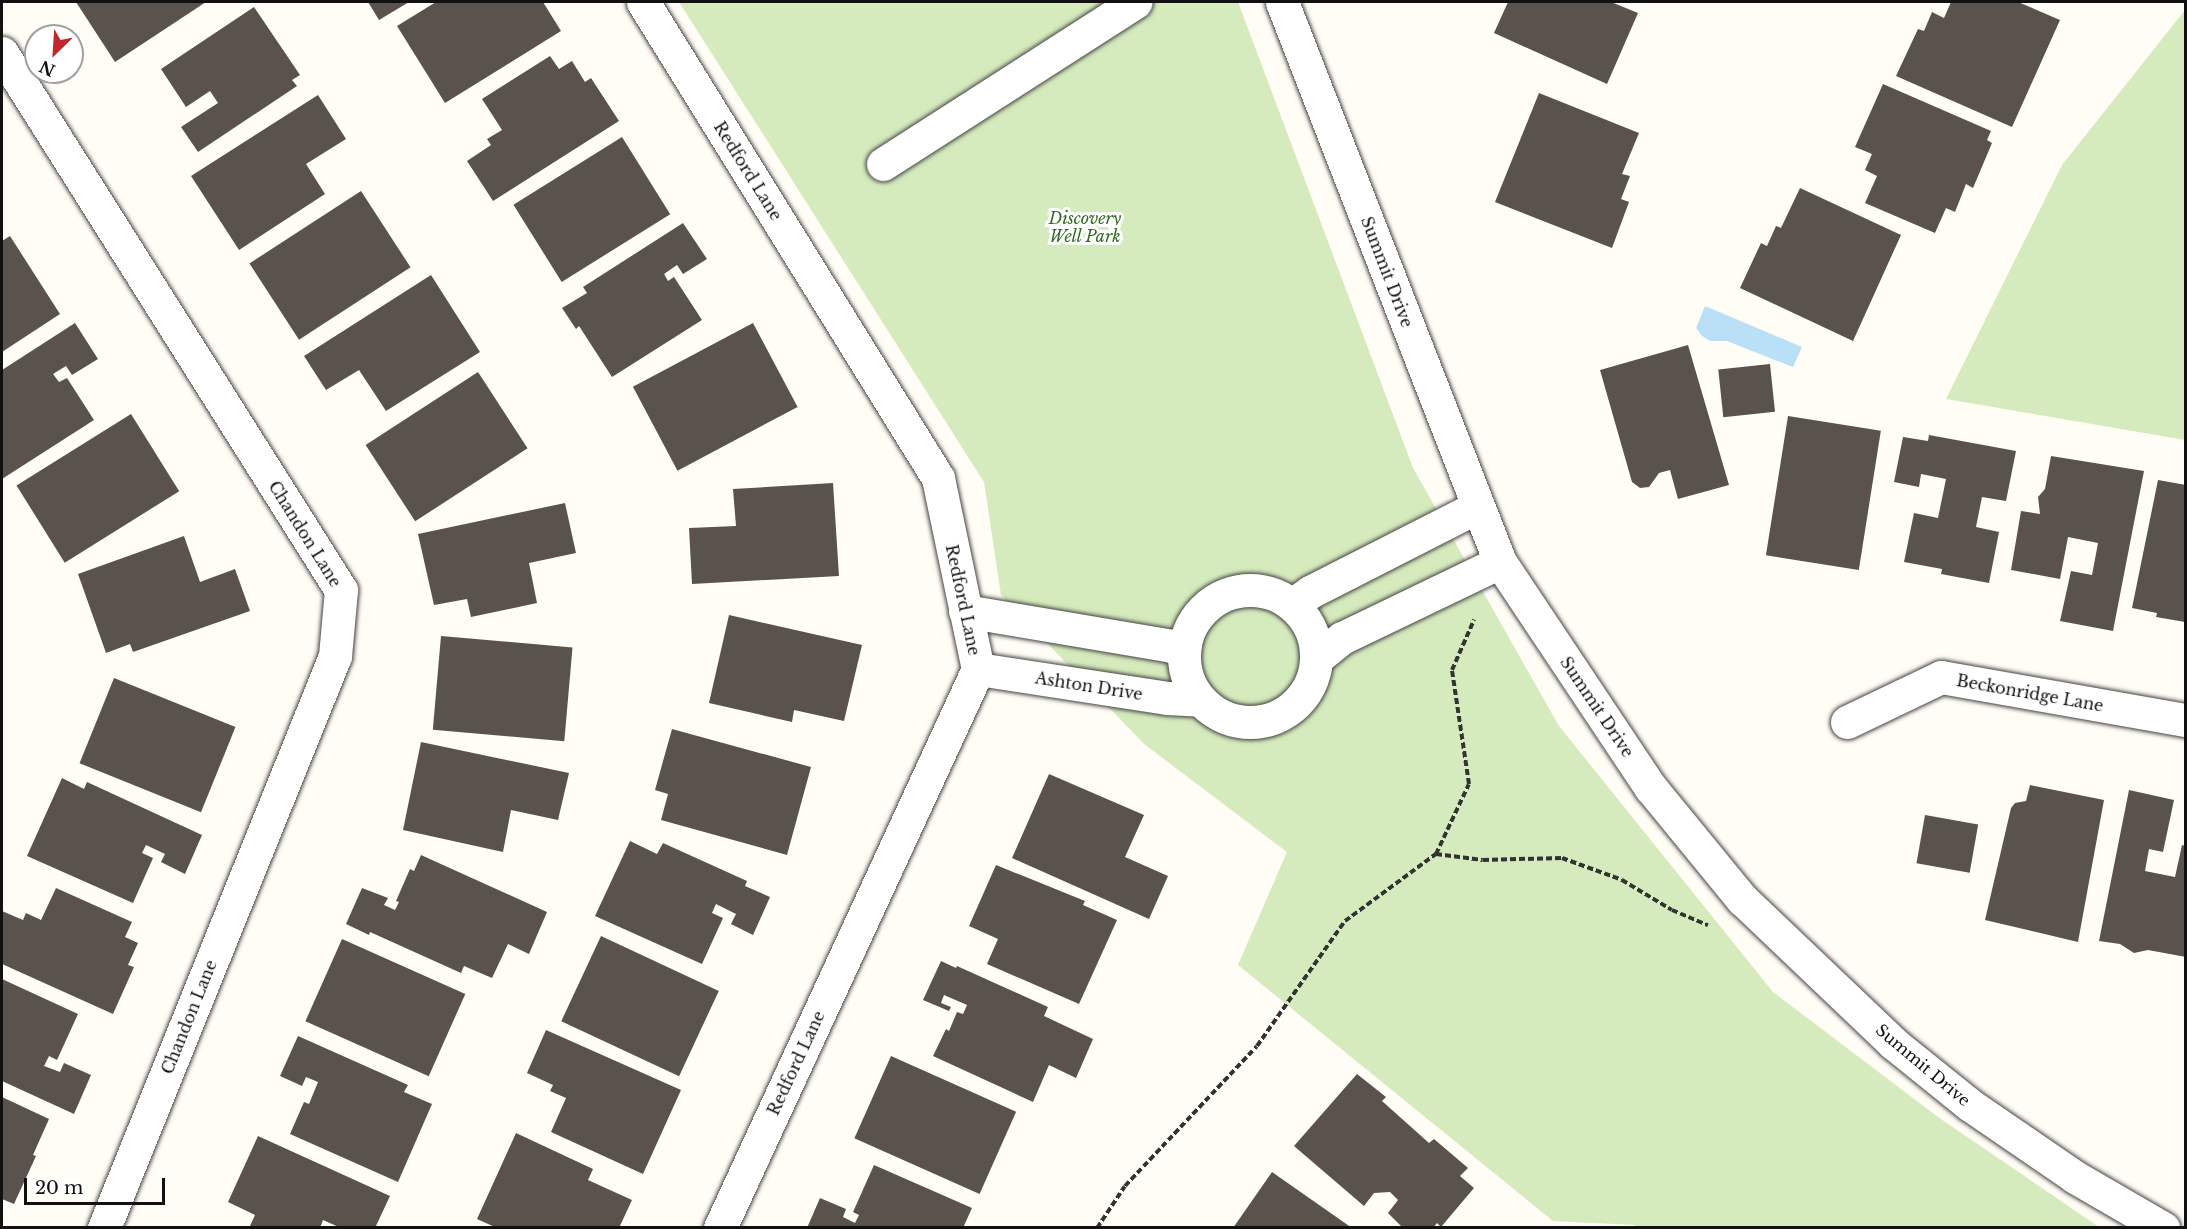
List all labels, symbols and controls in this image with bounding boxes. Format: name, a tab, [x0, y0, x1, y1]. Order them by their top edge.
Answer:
north arrow	[24, 24, 84, 84]
text: N	[36, 56, 58, 81]
street label: Redford Lane	[710, 118, 786, 224]
park label: Discovery Well Park	[1049, 208, 1121, 246]
street label: Summit Drive	[1357, 214, 1417, 330]
street label: Chandon Lane	[265, 477, 345, 591]
street label: Redford Lane	[942, 543, 984, 657]
street label: Summit Drive	[1556, 653, 1638, 761]
street label: Ashton Drive	[1034, 668, 1144, 704]
street label: Beckonridge Lane	[1955, 671, 2105, 715]
street label: Chandon Lane	[157, 957, 221, 1077]
street label: Redford Lane	[763, 1008, 829, 1118]
street label: Summit Drive	[1872, 1020, 1974, 1110]
scale bar	[27, 1166, 168, 1204]
text: 20 m	[35, 1177, 83, 1199]

